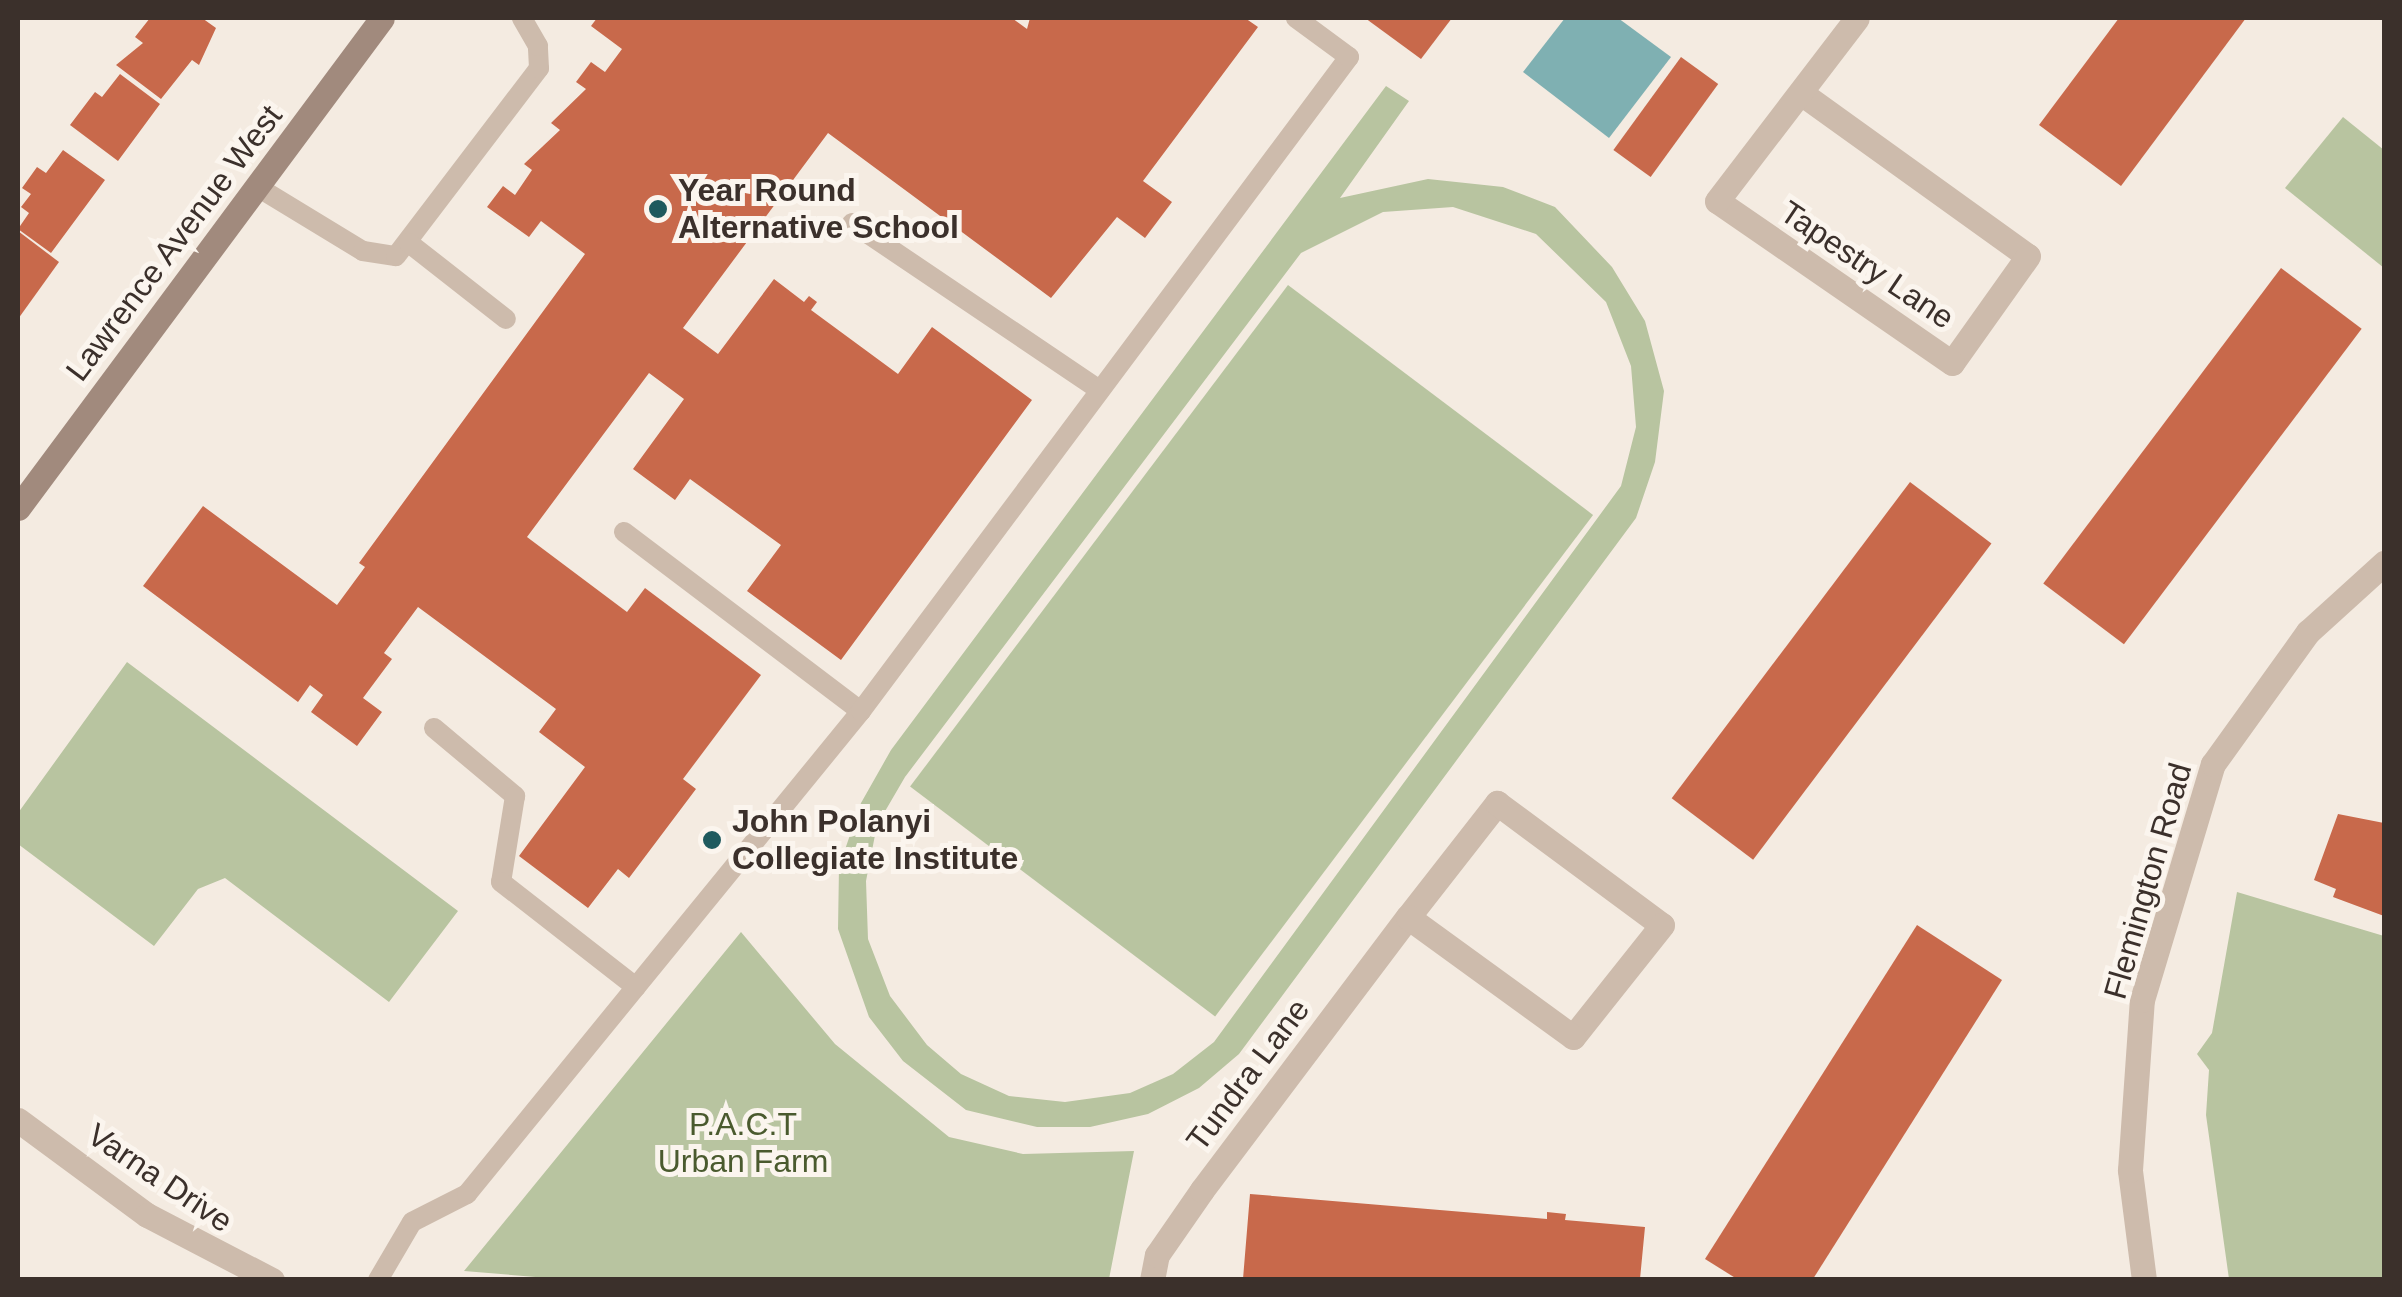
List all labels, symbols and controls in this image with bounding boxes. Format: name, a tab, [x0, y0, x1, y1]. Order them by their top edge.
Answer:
street label: Lawrence Avenue West	[57, 97, 291, 389]
place label: Year Round Alternative School	[678, 172, 959, 247]
street label: Tapestry Lane	[1773, 193, 1961, 337]
marker: Year Round Alternative School	[647, 198, 669, 220]
street label: Flemington Road	[2096, 759, 2200, 1003]
place label: John Polanyi Collegiate Institute	[732, 803, 1018, 878]
marker: John Polanyi Collegiate Institute	[701, 829, 723, 851]
street label: Tundra Lane	[1178, 991, 1318, 1159]
park label: P.A.C.T Urban Farm	[658, 1106, 828, 1181]
street label: Varna Drive	[80, 1116, 240, 1240]

